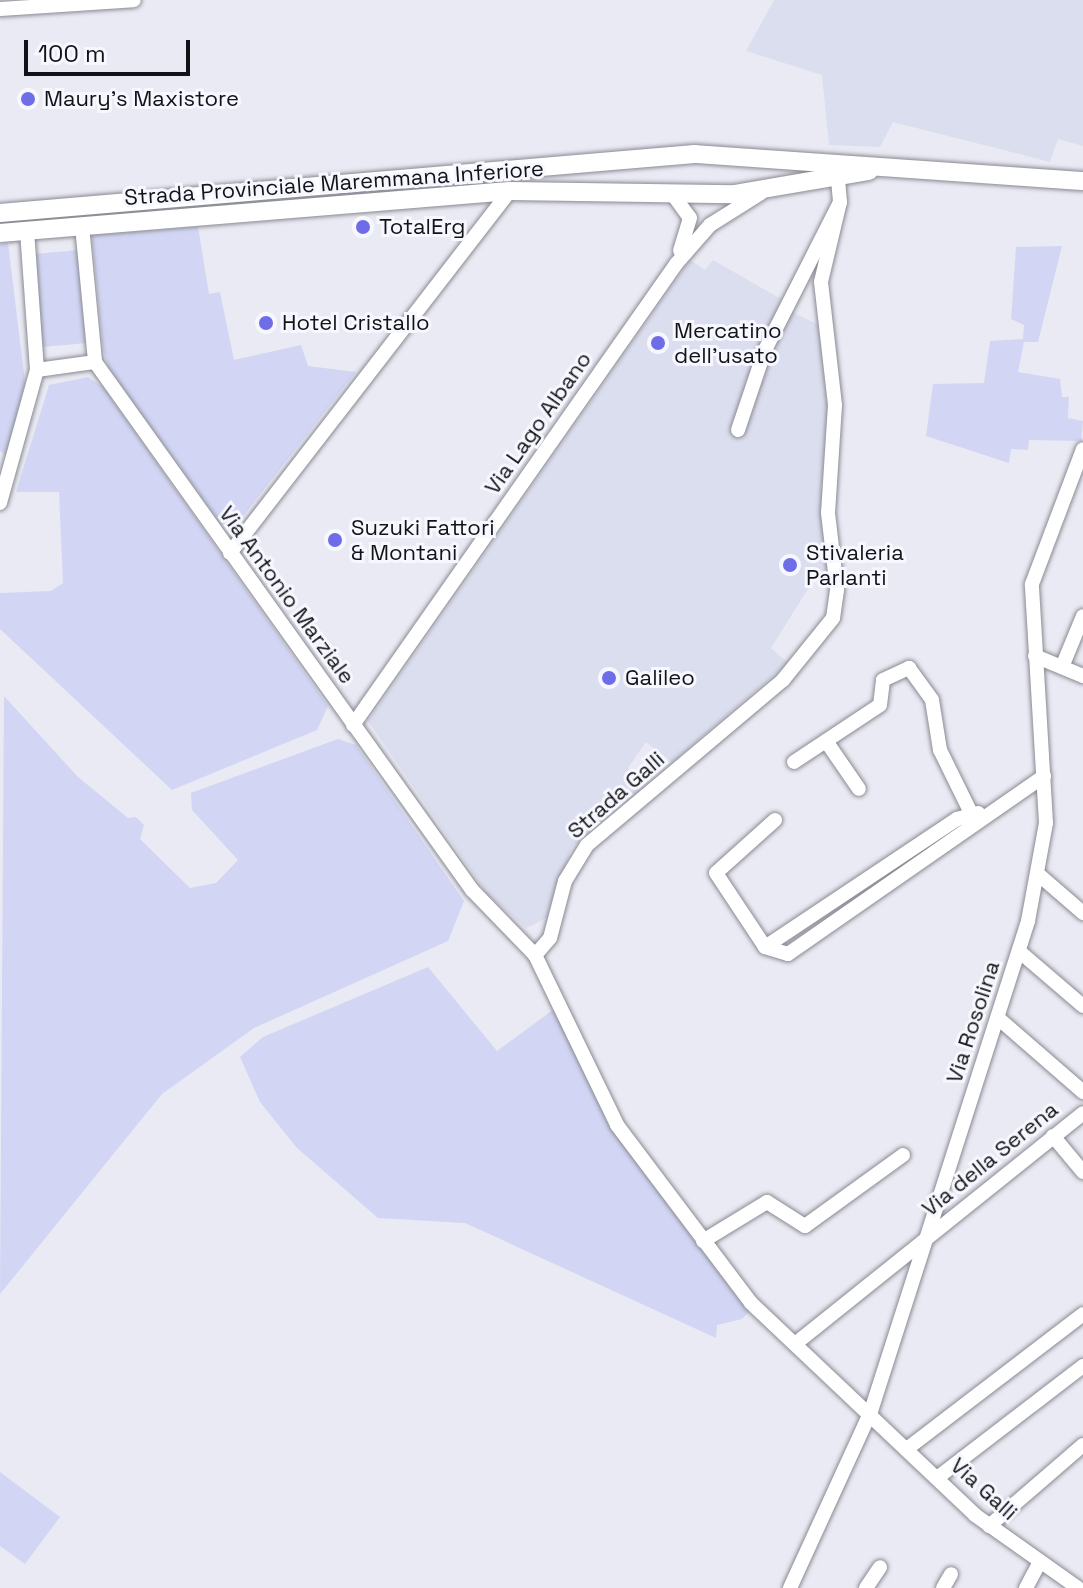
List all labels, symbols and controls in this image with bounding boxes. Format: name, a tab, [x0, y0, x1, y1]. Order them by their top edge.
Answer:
scale bar	[28, 24, 194, 74]
text: 100 m	[38, 38, 106, 69]
place label: Maury's Maxistore	[44, 86, 239, 112]
marker: Maury's Maxistore	[19, 90, 37, 108]
street label: Strada Provinciale Maremmana Inferiore	[123, 155, 545, 211]
place label: TotalErg	[379, 214, 465, 240]
marker: TotalErg	[354, 218, 372, 236]
place label: Hotel Cristallo	[282, 310, 430, 336]
marker: Hotel Cristallo	[257, 314, 275, 332]
place label: Mercatino dell'usato	[674, 317, 782, 368]
marker: Mercatino dell'usato	[649, 334, 667, 352]
street label: Via Lago Albano	[479, 347, 597, 499]
street label: Via Antonio Marziale	[214, 501, 360, 689]
place label: Suzuki Fattori & Montani	[351, 514, 495, 566]
marker: Suzuki Fattori & Montani	[326, 531, 344, 549]
place label: Stivaleria Parlanti	[806, 539, 904, 590]
marker: Stivaleria Parlanti	[781, 556, 799, 574]
place label: Galileo	[625, 665, 695, 691]
marker: Galileo	[600, 669, 618, 687]
street label: Strada Galli	[562, 746, 670, 844]
street label: Via Rosolina	[941, 958, 1005, 1086]
street label: Via della Serena	[917, 1096, 1063, 1222]
street label: Via Galli	[945, 1452, 1023, 1526]

